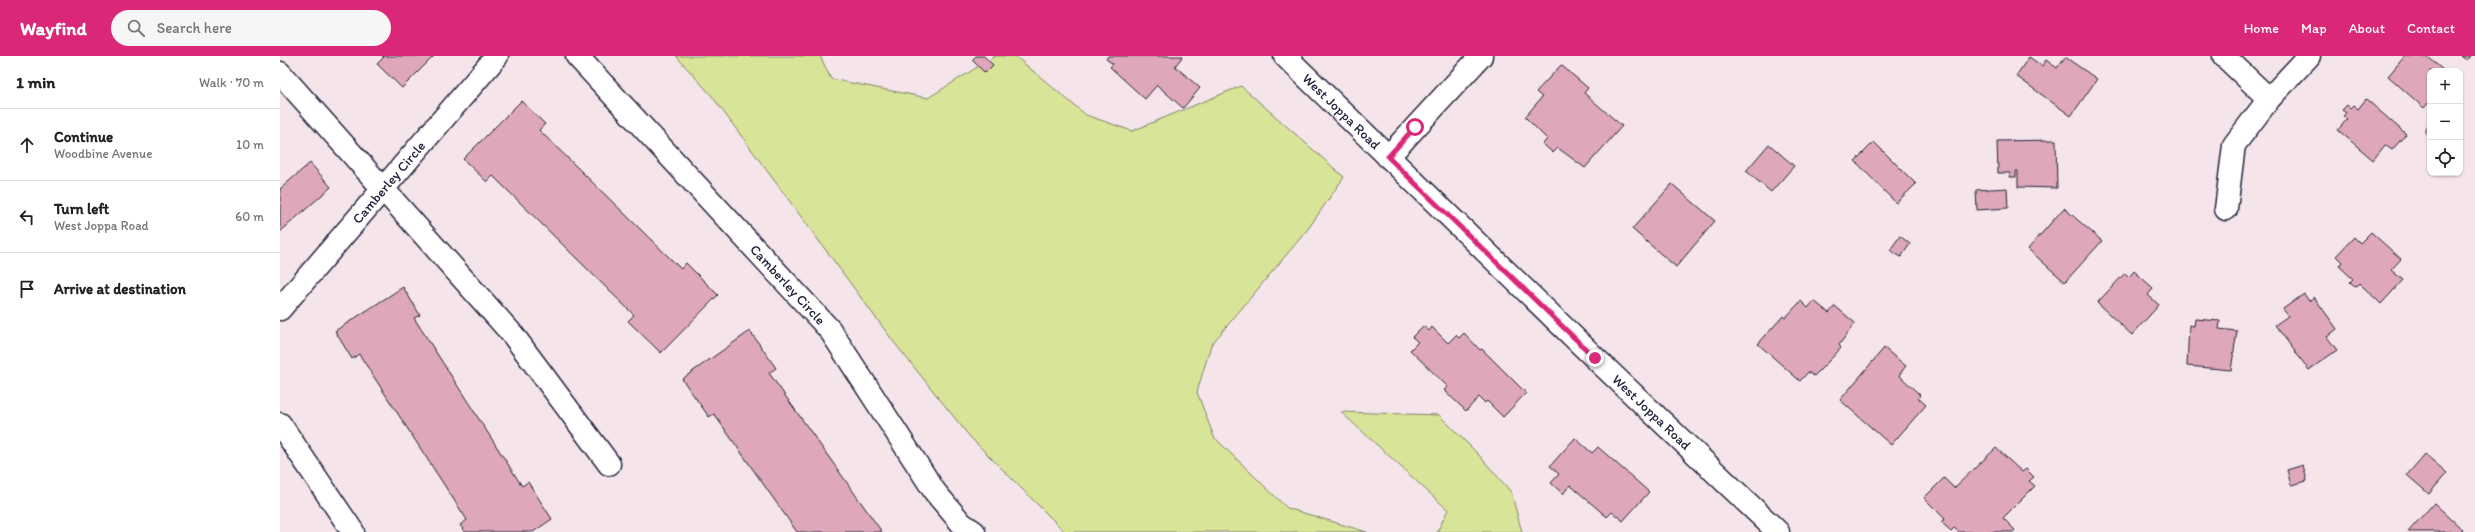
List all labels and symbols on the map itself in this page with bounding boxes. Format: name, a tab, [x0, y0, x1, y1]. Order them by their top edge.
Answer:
street label: West Joppa Road	[1299, 69, 1384, 153]
route start	[1406, 118, 1424, 136]
street label: Camberley Circle	[349, 137, 429, 227]
street label: Camberley Circle	[747, 241, 830, 329]
route end	[1586, 349, 1604, 367]
street label: West Joppa Road	[1609, 371, 1695, 453]

